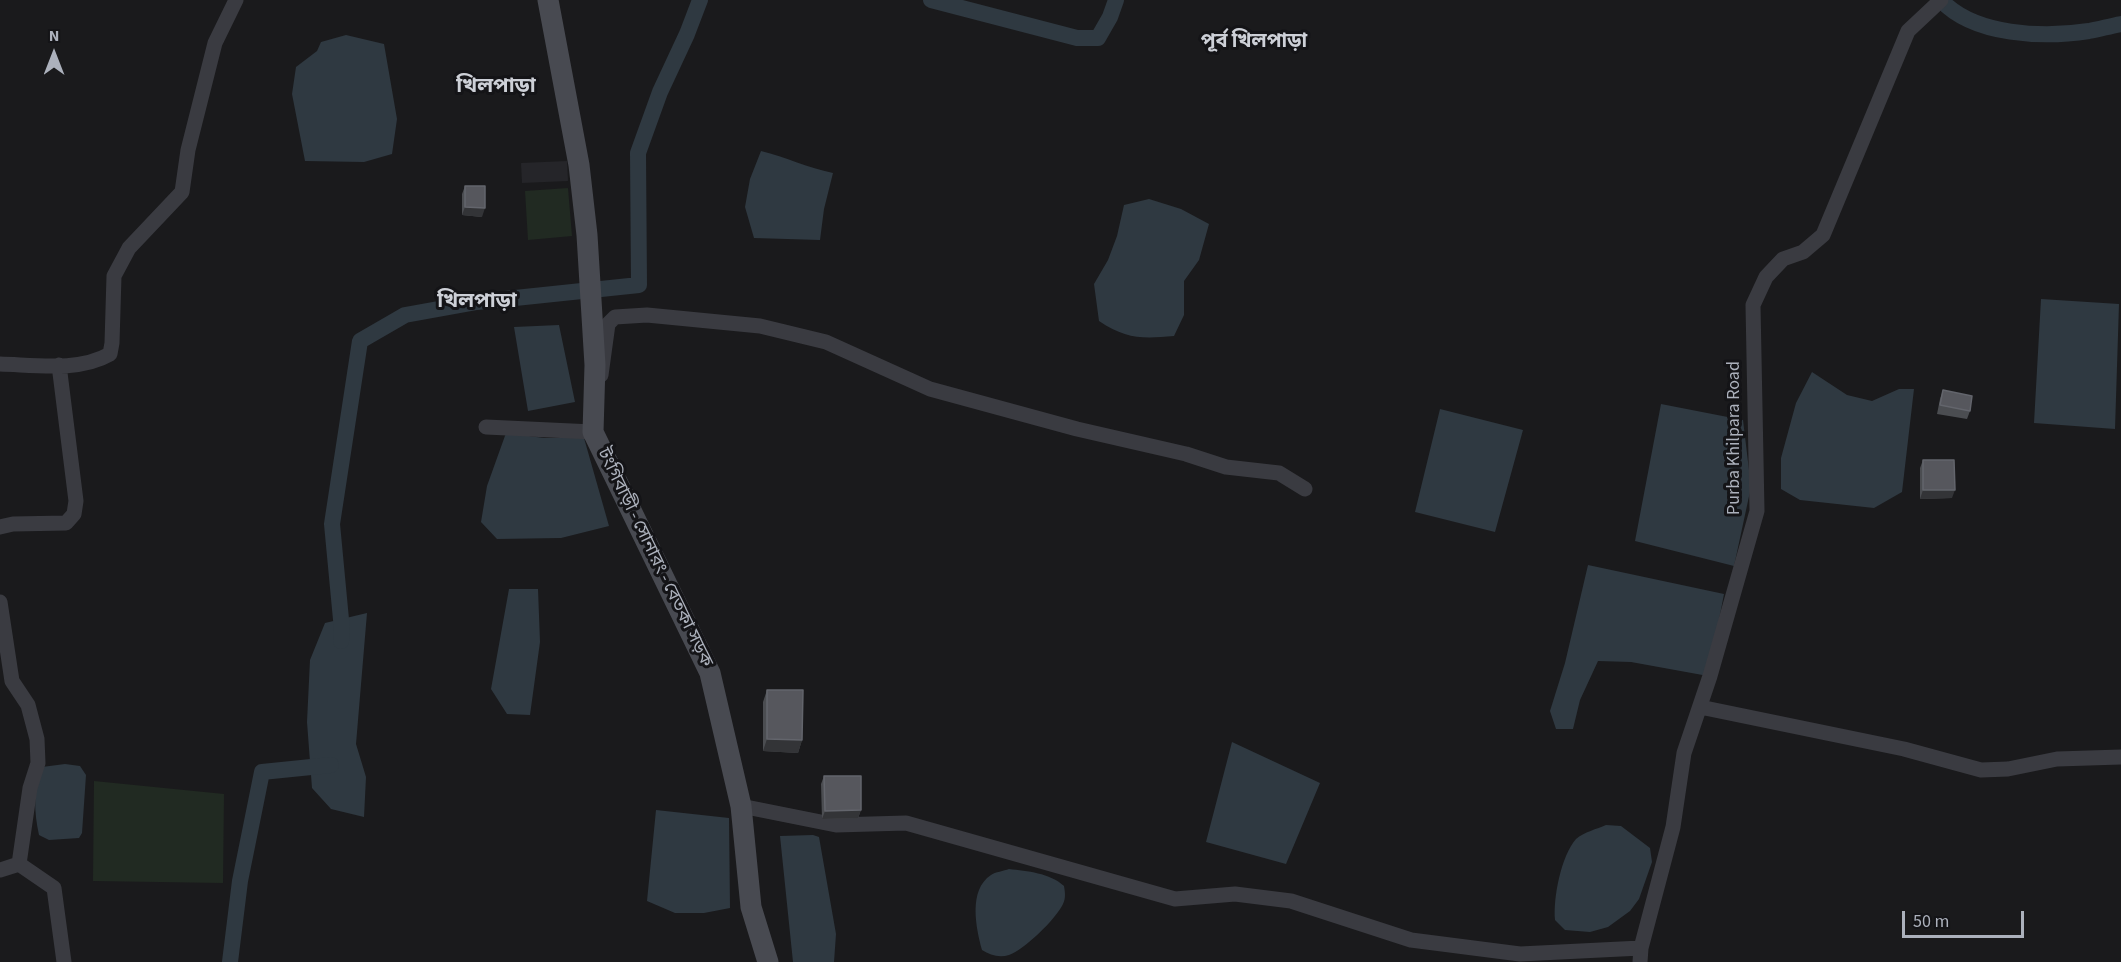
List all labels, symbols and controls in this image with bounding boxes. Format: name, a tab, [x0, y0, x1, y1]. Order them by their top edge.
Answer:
north arrow	[24, 24, 84, 84]
text: N	[49, 25, 59, 47]
district label: পূর্ব খিলপাড়া	[1201, 31, 1307, 55]
district label: খিলপাড়া	[456, 74, 536, 100]
district label: খিলপাড়া	[437, 289, 517, 315]
street label: Purba Khilpara Road	[1724, 361, 1746, 515]
street label: টংগিবাড়ী - সোনারং - বেতকা সড়ক	[591, 445, 717, 671]
scale bar	[1905, 899, 2026, 937]
text: 50 m	[1913, 909, 1949, 934]

